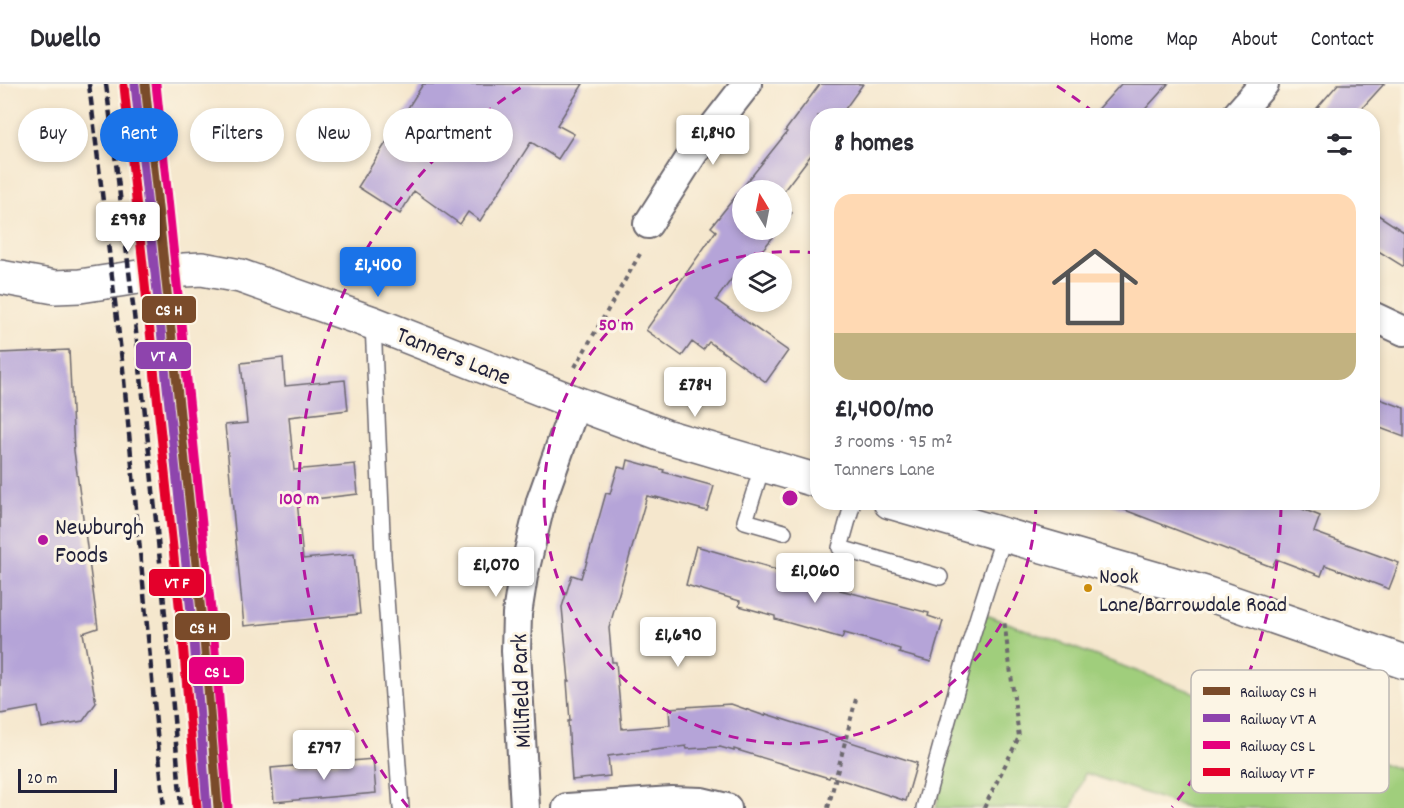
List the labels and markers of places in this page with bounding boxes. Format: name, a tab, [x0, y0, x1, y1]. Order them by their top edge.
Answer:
pin: £1,840	[664, 115, 762, 166]
pin: £998	[92, 202, 164, 253]
pin: £1,400	[329, 247, 427, 298]
pin: £784	[659, 367, 731, 418]
centre of rings	[780, 488, 800, 508]
place label: Newburgh Foods	[55, 512, 144, 574]
marker: Newburgh Foods	[36, 533, 50, 547]
pin: £1,070	[447, 547, 545, 598]
pin: £1,060	[766, 553, 864, 604]
place label: Nook Lane/Barrowdale Road	[1099, 563, 1287, 622]
marker: Nook Lane/Barrowdale Road	[1082, 582, 1094, 594]
pin: £1,690	[629, 617, 727, 668]
pin: £797	[288, 730, 360, 781]

